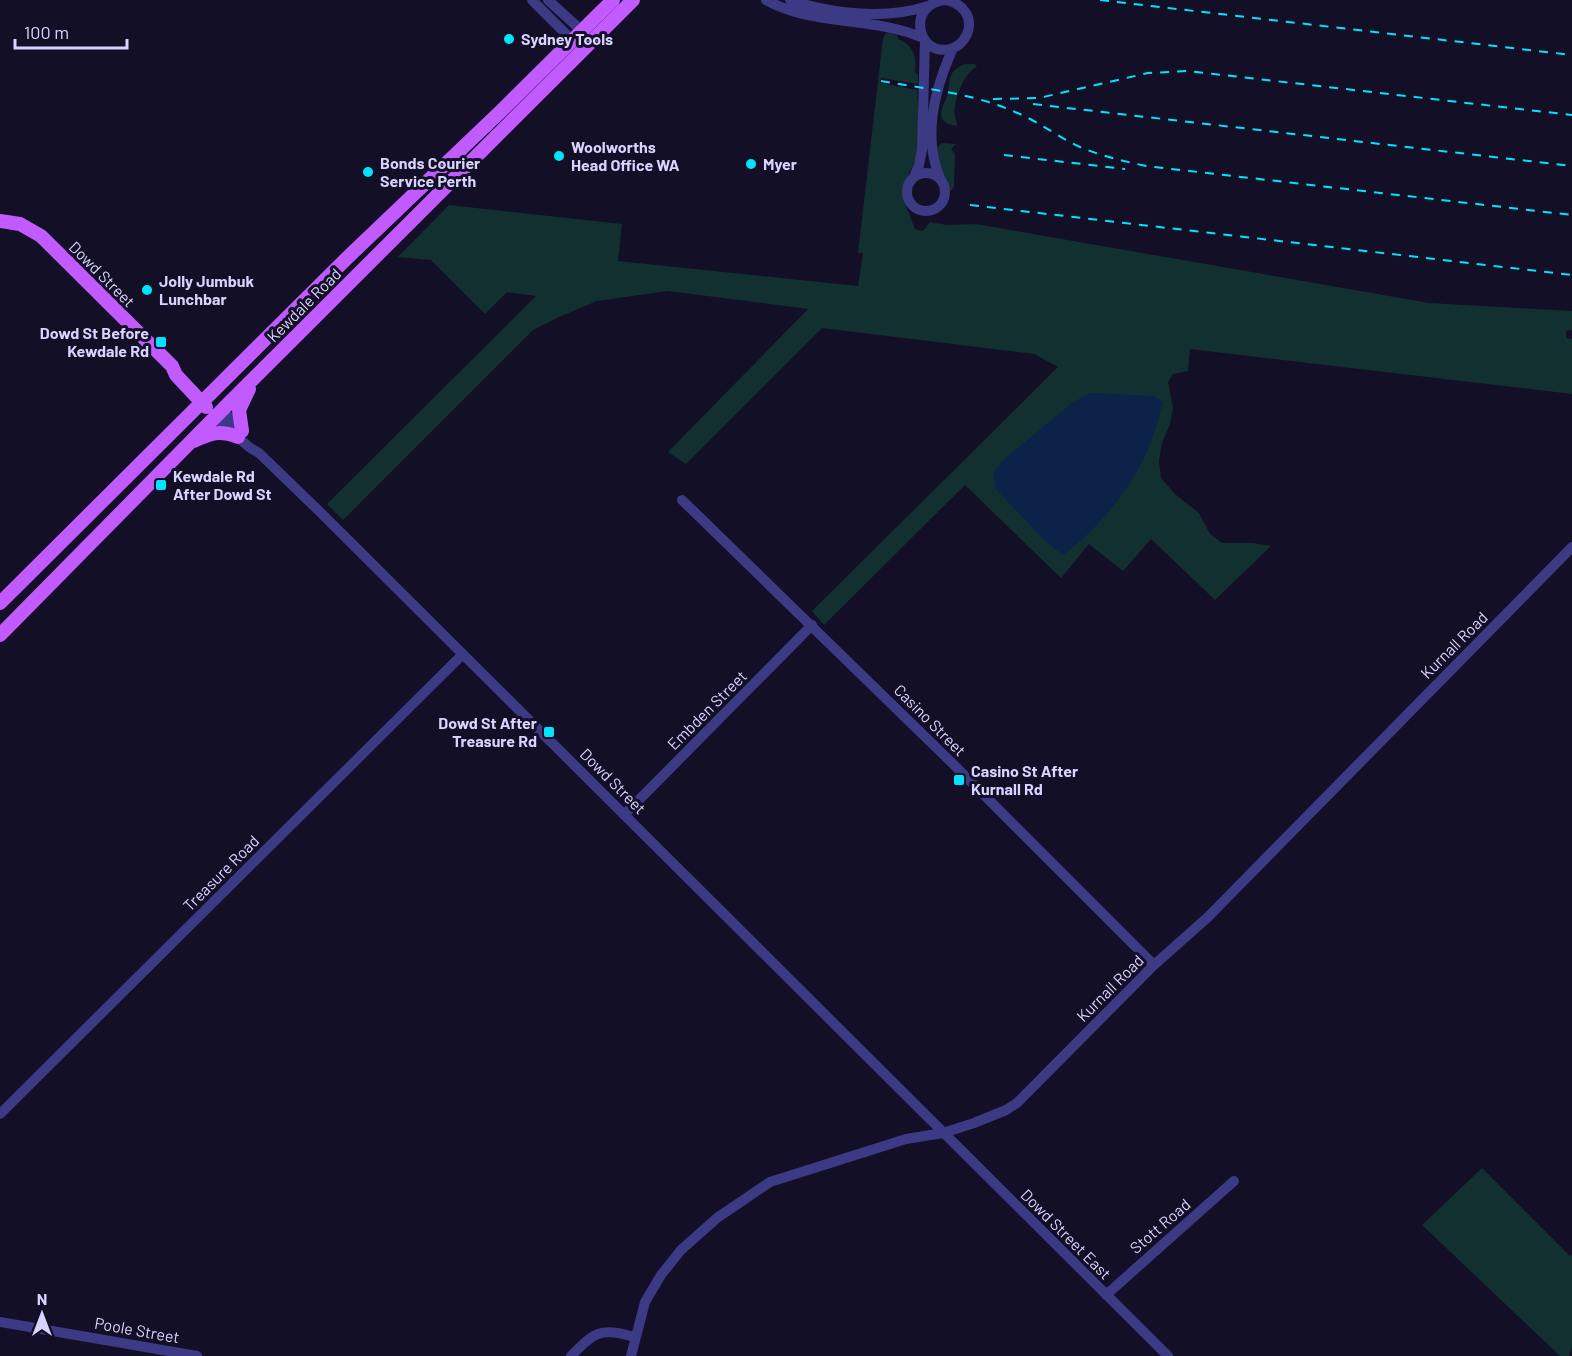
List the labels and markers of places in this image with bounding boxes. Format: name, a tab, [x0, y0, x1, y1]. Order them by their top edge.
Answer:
place label: Sydney Tools	[521, 29, 613, 48]
marker: Sydney Tools	[502, 32, 516, 46]
place label: Woolworths Head Office WA	[571, 137, 680, 174]
marker: Woolworths Head Office WA	[552, 149, 566, 163]
place label: Bonds Courier Service Perth	[380, 153, 480, 190]
place label: Myer	[763, 154, 797, 173]
marker: Myer	[744, 157, 758, 171]
marker: Bonds Courier Service Perth	[361, 165, 375, 179]
place label: Jolly Jumbuk Lunchbar	[159, 271, 254, 308]
marker: Jolly Jumbuk Lunchbar	[140, 283, 154, 297]
place label: Dowd St Before Kewdale Rd	[40, 323, 149, 360]
marker: Dowd St Before Kewdale Rd	[154, 335, 168, 349]
place label: Kewdale Rd After Dowd St	[173, 466, 272, 503]
marker: Kewdale Rd After Dowd St	[154, 478, 168, 492]
place label: Dowd St After Treasure Rd	[438, 713, 537, 750]
marker: Dowd St After Treasure Rd	[542, 725, 556, 739]
place label: Casino St After Kurnall Rd	[971, 761, 1078, 798]
marker: Casino St After Kurnall Rd	[952, 773, 966, 787]

